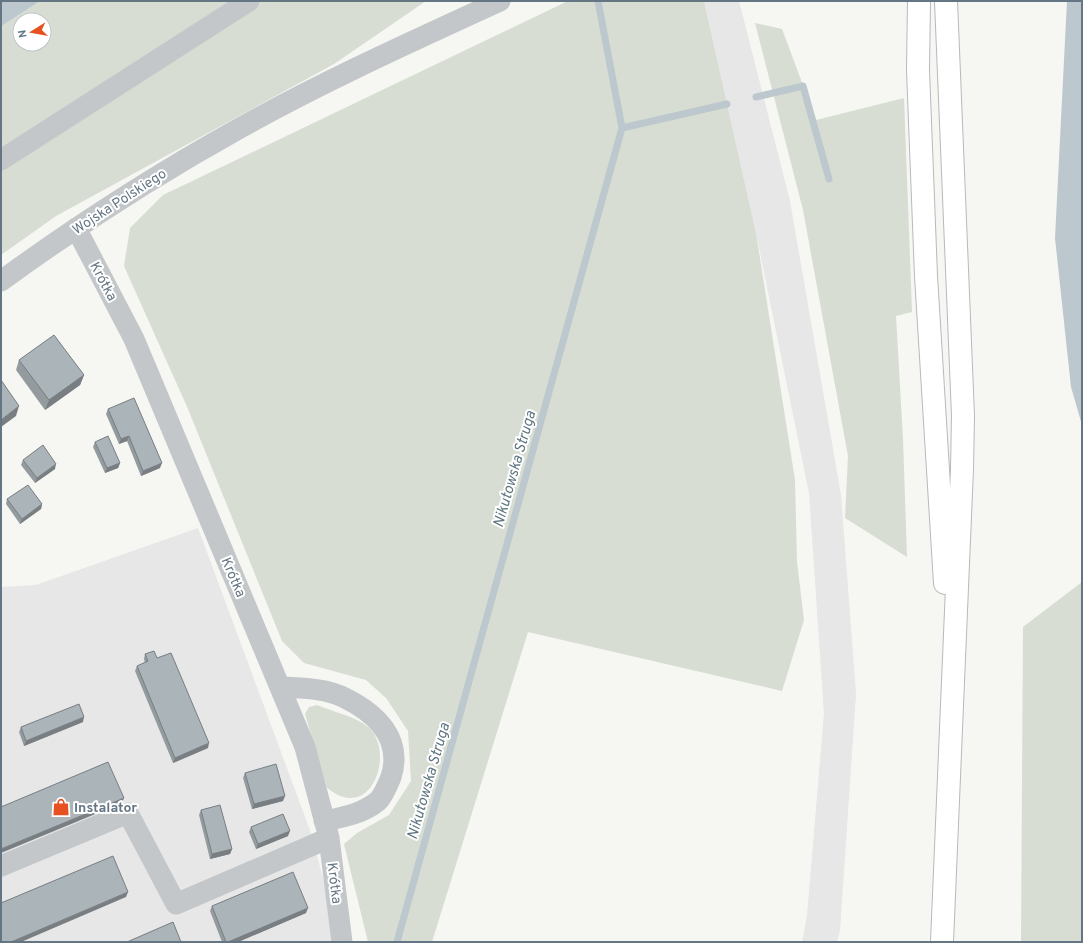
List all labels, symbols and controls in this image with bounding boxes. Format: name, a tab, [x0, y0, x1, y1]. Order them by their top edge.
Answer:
north arrow	[12, 12, 52, 52]
text: N	[16, 29, 31, 39]
street label: Wojska Polskiego	[70, 165, 170, 239]
street label: Krótka	[85, 259, 120, 304]
water label: Nikutowska Struga	[490, 409, 541, 530]
street label: Krótka	[217, 555, 249, 600]
water label: Nikutowska Struga	[404, 721, 455, 842]
shop icon: Instalator	[51, 797, 71, 817]
place label: Instalator	[74, 800, 137, 817]
street label: Krótka	[323, 861, 344, 905]

